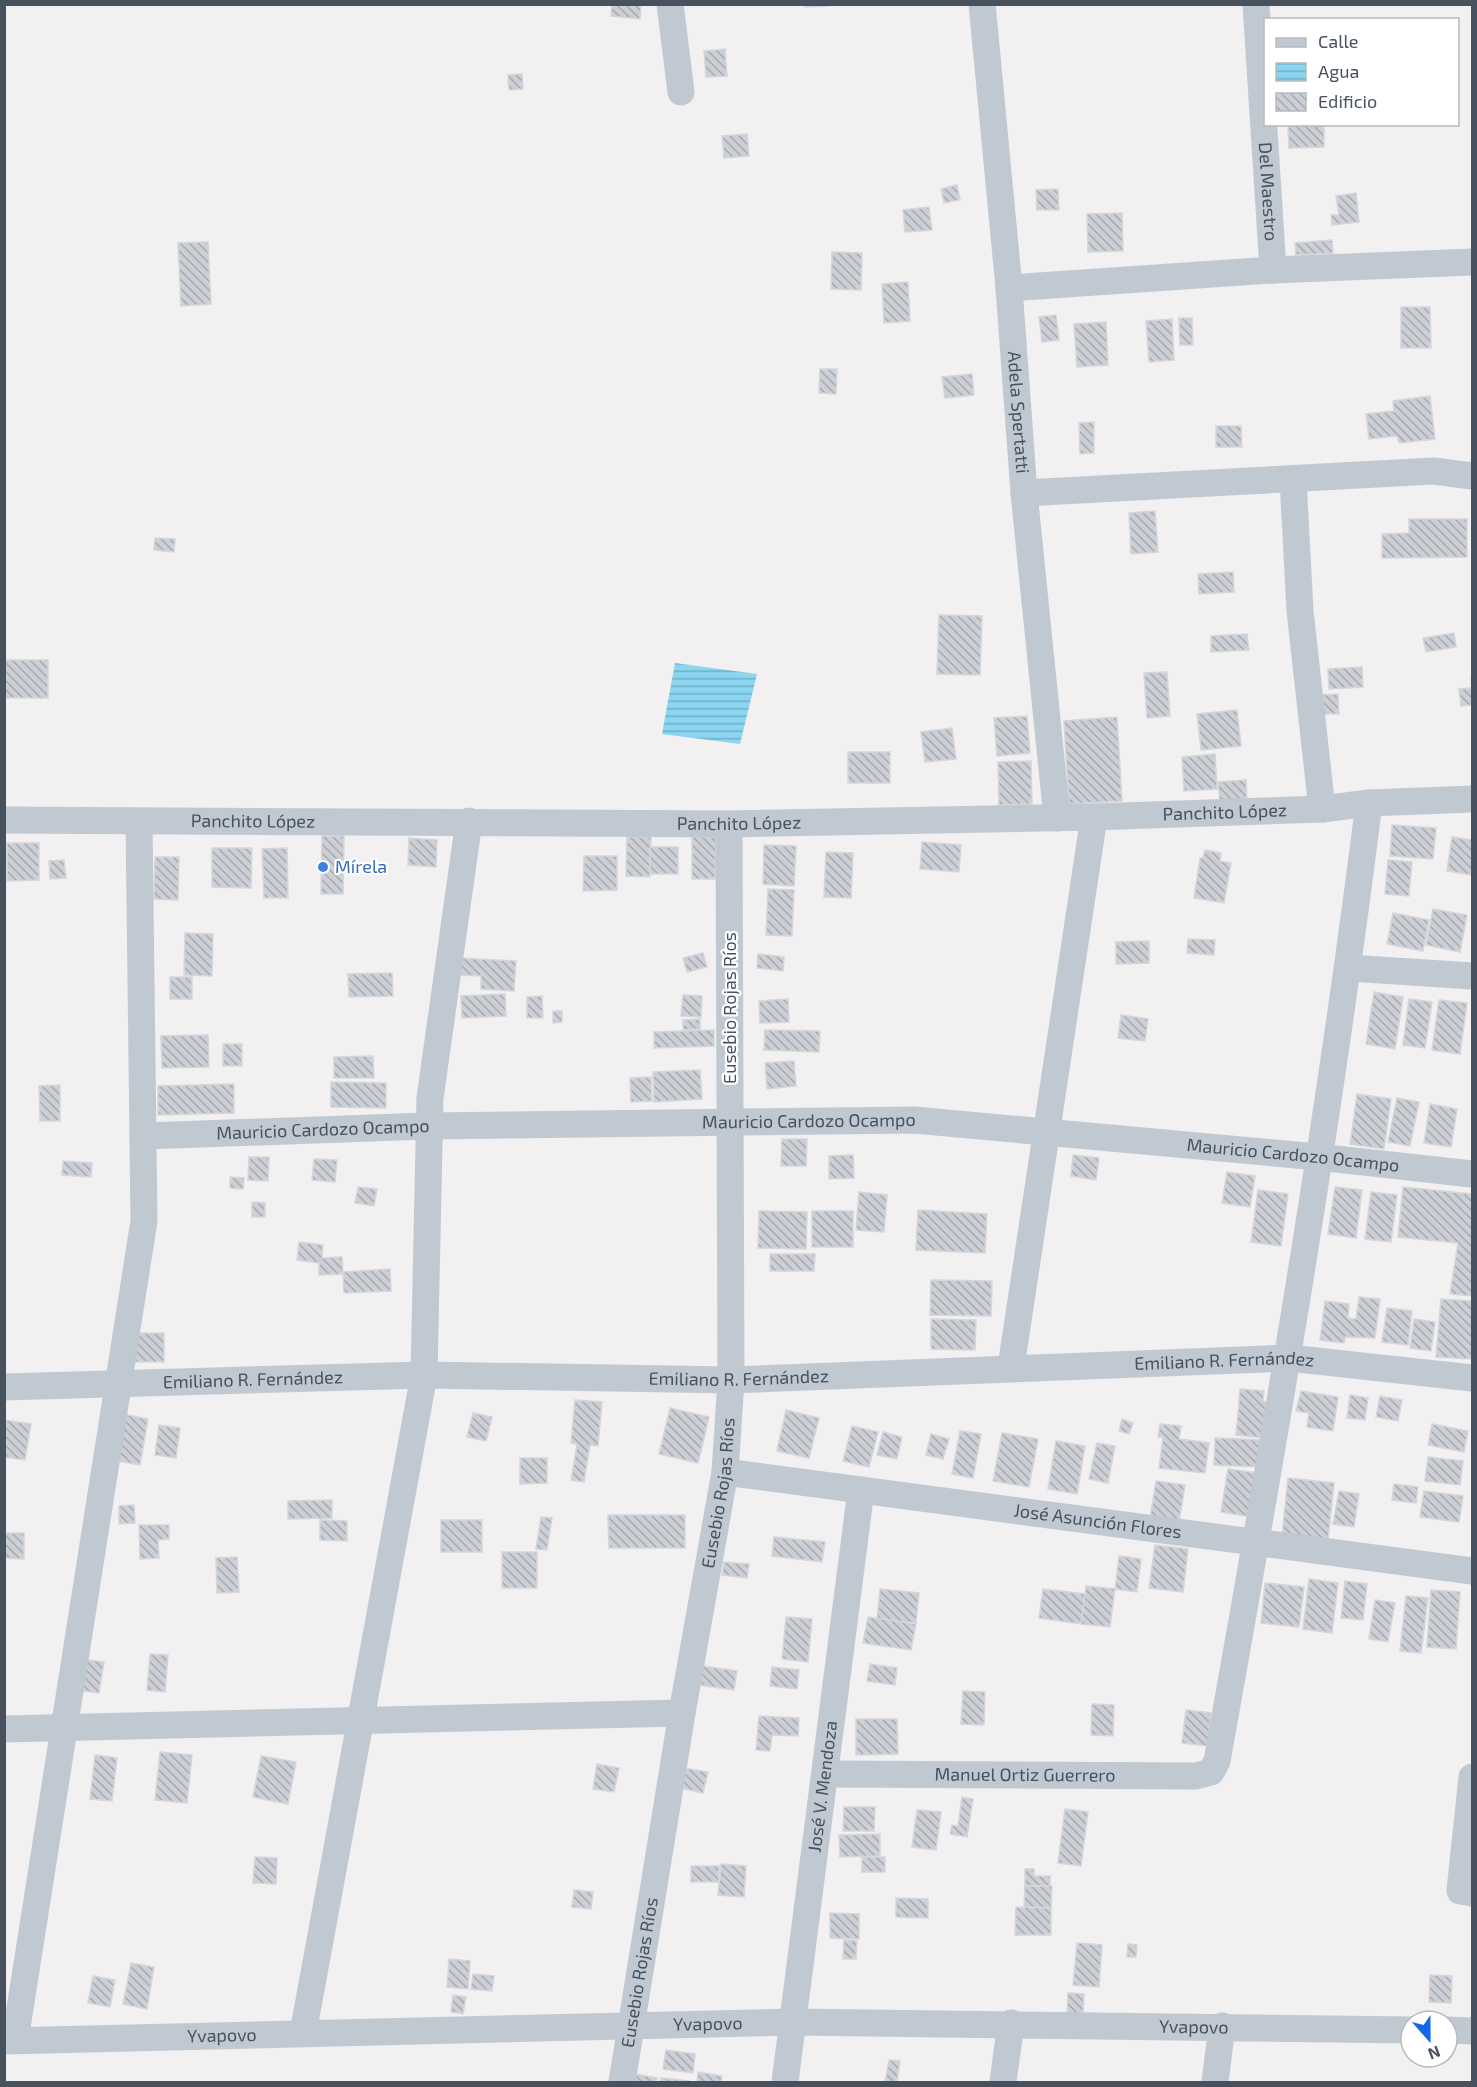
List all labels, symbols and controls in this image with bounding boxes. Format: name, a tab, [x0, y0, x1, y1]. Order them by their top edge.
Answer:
legend	[1264, 18, 1459, 126]
text: Calle	[1318, 30, 1359, 52]
text: Agua	[1318, 60, 1359, 82]
text: Edificio	[1318, 90, 1377, 112]
street label: Del Maestro	[1255, 141, 1283, 242]
street label: Adela Spertatti	[1004, 350, 1035, 474]
street label: Panchito López	[1162, 798, 1287, 825]
street label: Panchito López	[191, 809, 315, 832]
street label: Panchito López	[677, 811, 801, 834]
place label: Mírela	[335, 855, 387, 877]
marker: Mírela	[316, 860, 330, 874]
street label: Eusebio Rojas Ríos	[718, 932, 740, 1084]
street label: Mauricio Cardozo Ocampo	[702, 1108, 916, 1133]
street label: Mauricio Cardozo Ocampo	[216, 1114, 430, 1143]
street label: Mauricio Cardozo Ocampo	[1186, 1133, 1401, 1176]
street label: Emiliano R. Fernández	[1134, 1346, 1316, 1374]
street label: Emiliano R. Fernández	[648, 1364, 829, 1390]
street label: Emiliano R. Fernández	[162, 1365, 343, 1392]
street label: Eusebio Rojas Ríos	[696, 1417, 739, 1570]
street label: José Asunción Flores	[1013, 1498, 1183, 1542]
street label: José V. Mendoza	[803, 1719, 841, 1853]
street label: Manuel Ortiz Guerrero	[934, 1763, 1116, 1786]
street label: Eusebio Rojas Ríos	[616, 1895, 662, 2049]
north arrow	[1399, 2009, 1459, 2069]
street label: Yvapovo	[673, 2011, 743, 2035]
street label: Yvapovo	[1159, 2015, 1229, 2038]
street label: Yvapovo	[187, 2023, 257, 2047]
text: N	[1426, 2043, 1443, 2064]

